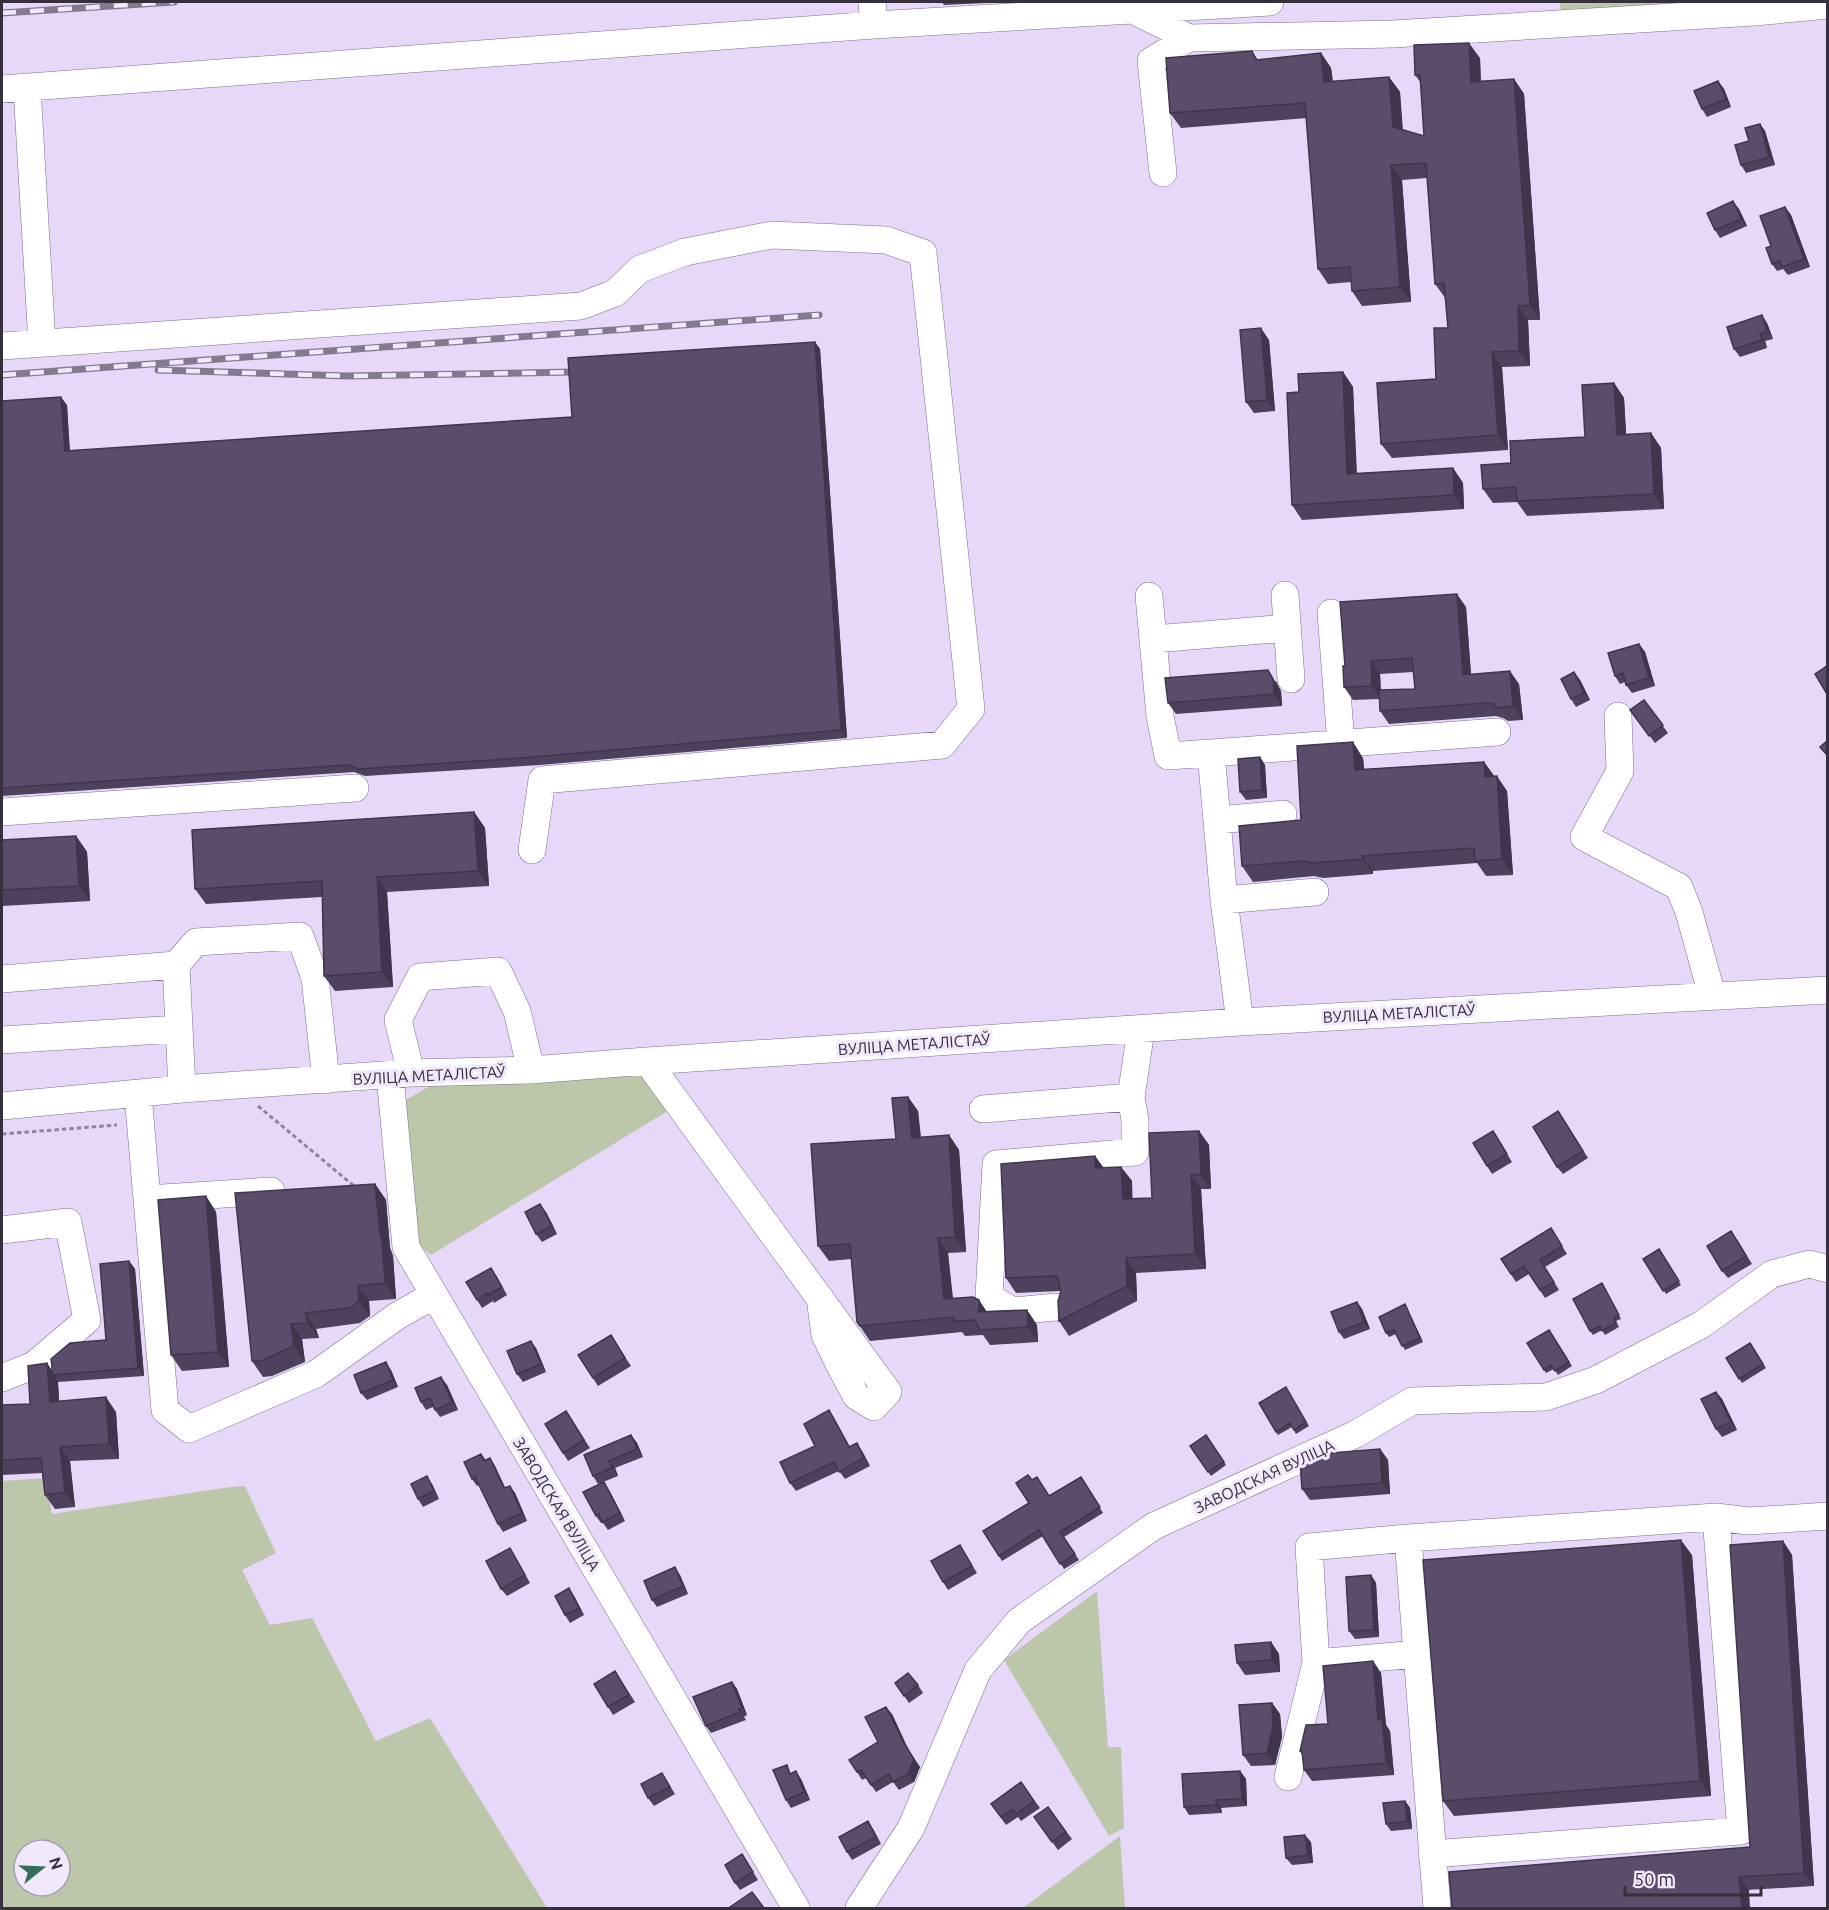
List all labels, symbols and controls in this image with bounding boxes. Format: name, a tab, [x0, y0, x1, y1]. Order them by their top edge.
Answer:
street label: ВУЛІЦА МЕТАЛІСТАЎ	[1322, 999, 1476, 1026]
street label: ВУЛІЦА МЕТАЛІСТАЎ	[837, 1029, 991, 1058]
street label: ВУЛІЦА МЕТАЛІСТАЎ	[352, 1061, 506, 1088]
street label: ЗАВОДСКАЯ ВУЛІЦА	[510, 1434, 604, 1574]
street label: ЗАВОДСКАЯ ВУЛІЦА	[1191, 1435, 1337, 1516]
north arrow	[12, 1838, 72, 1898]
text: N	[46, 1855, 67, 1872]
scale bar	[1625, 1859, 1762, 1897]
text: 50 m	[1634, 1869, 1674, 1889]

